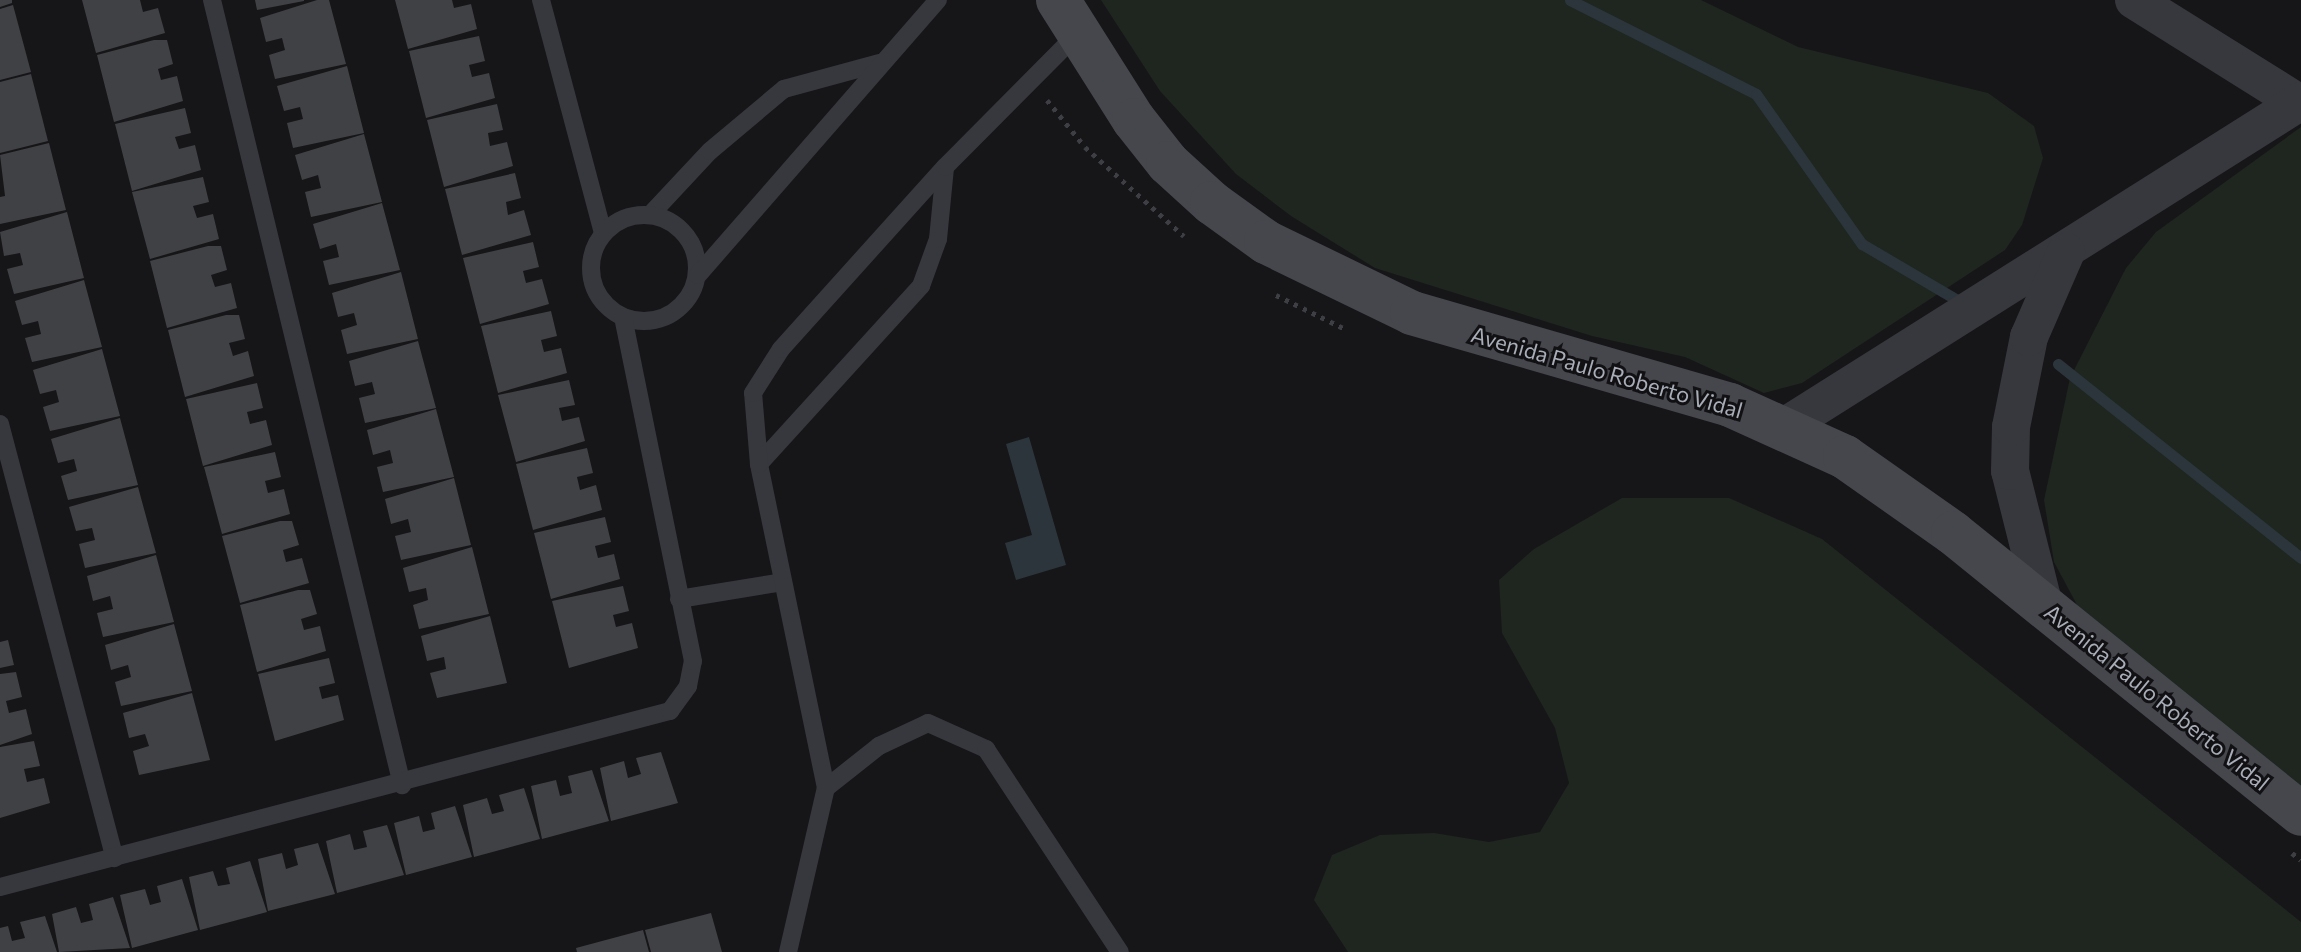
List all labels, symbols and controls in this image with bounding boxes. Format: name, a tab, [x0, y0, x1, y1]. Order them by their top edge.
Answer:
street label: Avenida Paulo Roberto Vidal	[1468, 321, 1746, 423]
street label: Avenida Paulo Roberto Vidal	[2039, 598, 2275, 796]

